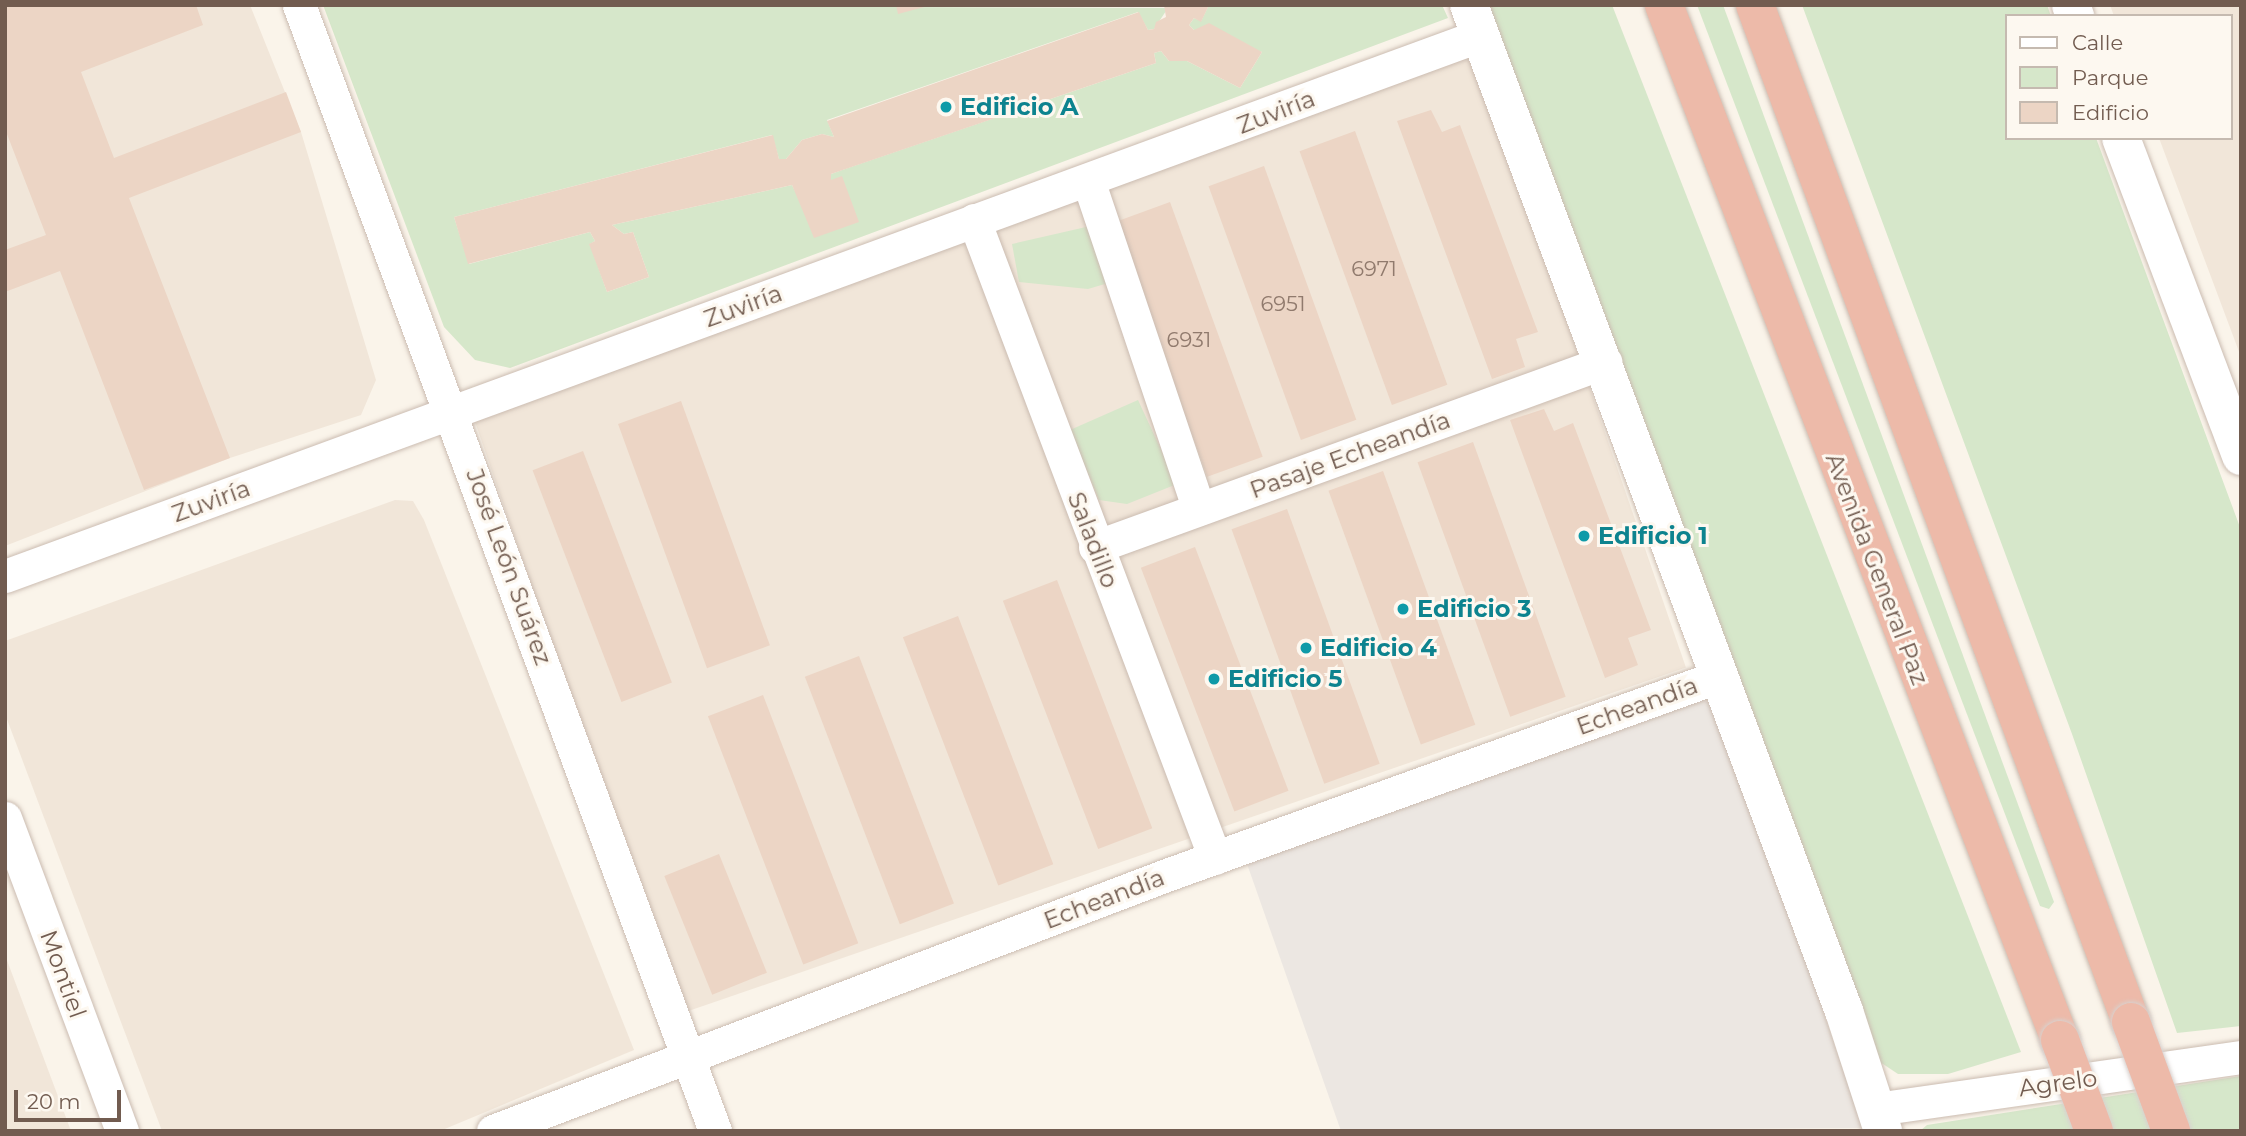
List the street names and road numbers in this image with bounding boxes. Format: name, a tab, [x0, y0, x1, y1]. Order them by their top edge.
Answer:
street label: Zuviría	[1233, 84, 1319, 140]
street label: Zuviría	[700, 279, 786, 333]
street label: Pasaje Echeandía	[1246, 405, 1454, 505]
street label: Avenida General Paz	[1820, 449, 1934, 689]
street label: José León Suárez	[460, 465, 558, 669]
street label: Zuviría	[168, 474, 254, 528]
street label: Saladillo	[1062, 488, 1124, 592]
street label: Echeandía	[1572, 671, 1702, 741]
street label: Echeandía	[1040, 863, 1168, 935]
street label: Montiel	[34, 926, 92, 1022]
street label: Agrelo	[2017, 1063, 2099, 1103]

